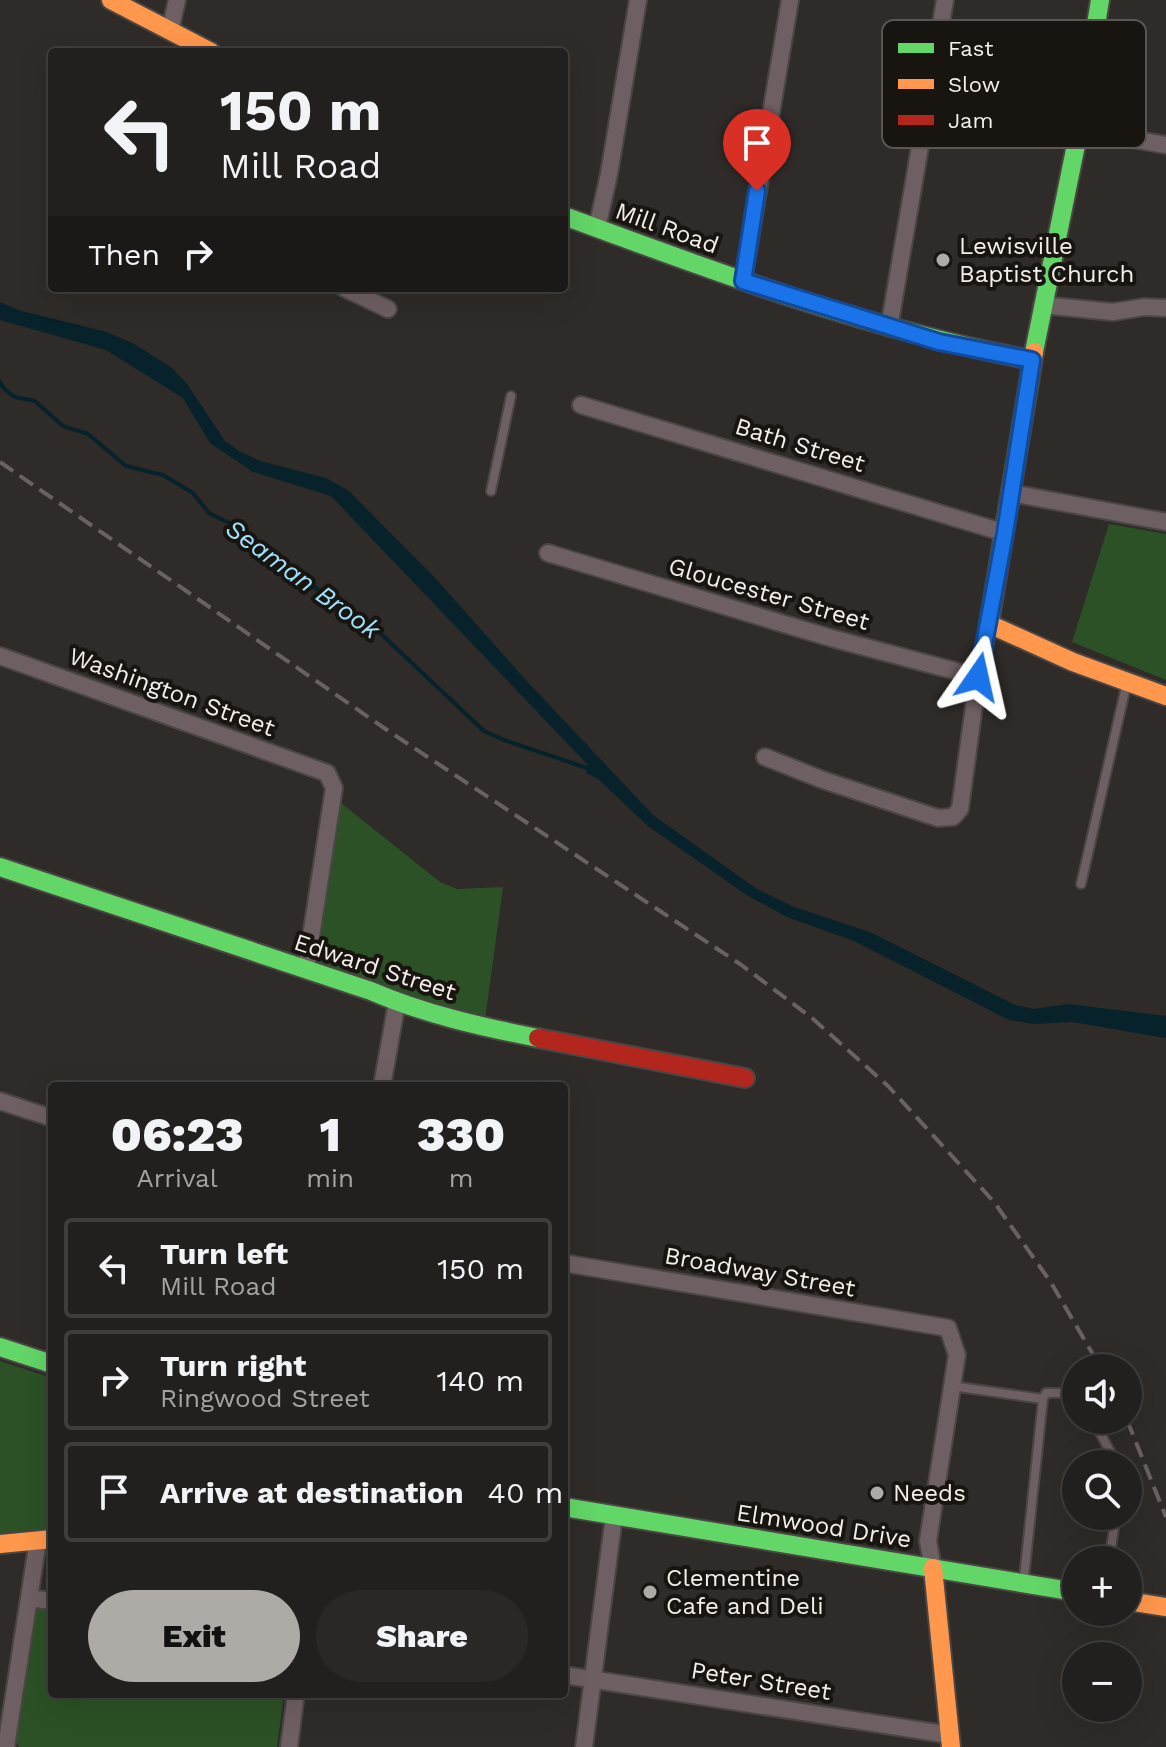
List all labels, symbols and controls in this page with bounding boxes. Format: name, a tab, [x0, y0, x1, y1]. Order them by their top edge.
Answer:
legend	[882, 20, 1146, 148]
text: Fast	[948, 36, 994, 61]
text: Slow	[948, 72, 1000, 97]
text: 150 m	[220, 78, 382, 144]
icon: left	[88, 80, 192, 184]
text: Jam	[948, 108, 993, 133]
pin	[723, 109, 791, 191]
icon: arrive	[735, 121, 779, 165]
text: Mill Road	[220, 145, 381, 187]
street label: Mill Road	[612, 196, 722, 260]
icon: right	[176, 232, 220, 276]
place label: Lewisville Baptist Church	[959, 232, 1134, 288]
text: Then	[88, 237, 160, 272]
marker: Lewisville Baptist Church	[934, 251, 952, 269]
street label: Bath Street	[732, 412, 868, 478]
water label: Seaman Brook	[220, 513, 387, 646]
street label: Gloucester Street	[665, 552, 873, 636]
position arrow	[936, 635, 1020, 719]
street label: Washington Street	[65, 642, 279, 742]
street label: Edward Street	[291, 928, 459, 1006]
text: 06:23	[111, 1106, 244, 1163]
text: 1	[320, 1106, 341, 1163]
text: 330	[417, 1106, 505, 1163]
text: Arrival	[137, 1163, 218, 1193]
text: min	[306, 1163, 354, 1193]
text: m	[449, 1163, 473, 1193]
text: Turn left	[160, 1236, 288, 1271]
street label: Broadway Street	[663, 1241, 857, 1303]
icon: left	[92, 1246, 136, 1290]
text: 150 m	[437, 1251, 524, 1286]
text: Mill Road	[160, 1271, 276, 1301]
text: Turn right	[160, 1348, 306, 1383]
map controls	[1062, 1354, 1142, 1722]
button: sound	[1062, 1354, 1142, 1434]
icon: right	[92, 1358, 136, 1402]
text: 140 m	[436, 1363, 524, 1398]
text: Ringwood Street	[160, 1383, 370, 1413]
button: search	[1062, 1450, 1142, 1530]
icon: arrive	[92, 1470, 136, 1514]
text: Arrive at destination	[160, 1475, 464, 1510]
text: 40 m	[488, 1475, 563, 1510]
place label: Needs	[893, 1479, 966, 1507]
marker: Needs	[868, 1484, 886, 1502]
street label: Elmwood Drive	[735, 1498, 913, 1554]
button: +	[1062, 1546, 1142, 1626]
place label: Clementine Cafe and Deli	[666, 1564, 824, 1620]
marker: Clementine Cafe and Deli	[641, 1583, 659, 1601]
button: Exit	[88, 1590, 300, 1682]
button: Share	[316, 1590, 528, 1682]
button: −	[1062, 1642, 1142, 1722]
street label: Peter Street	[689, 1656, 833, 1706]

